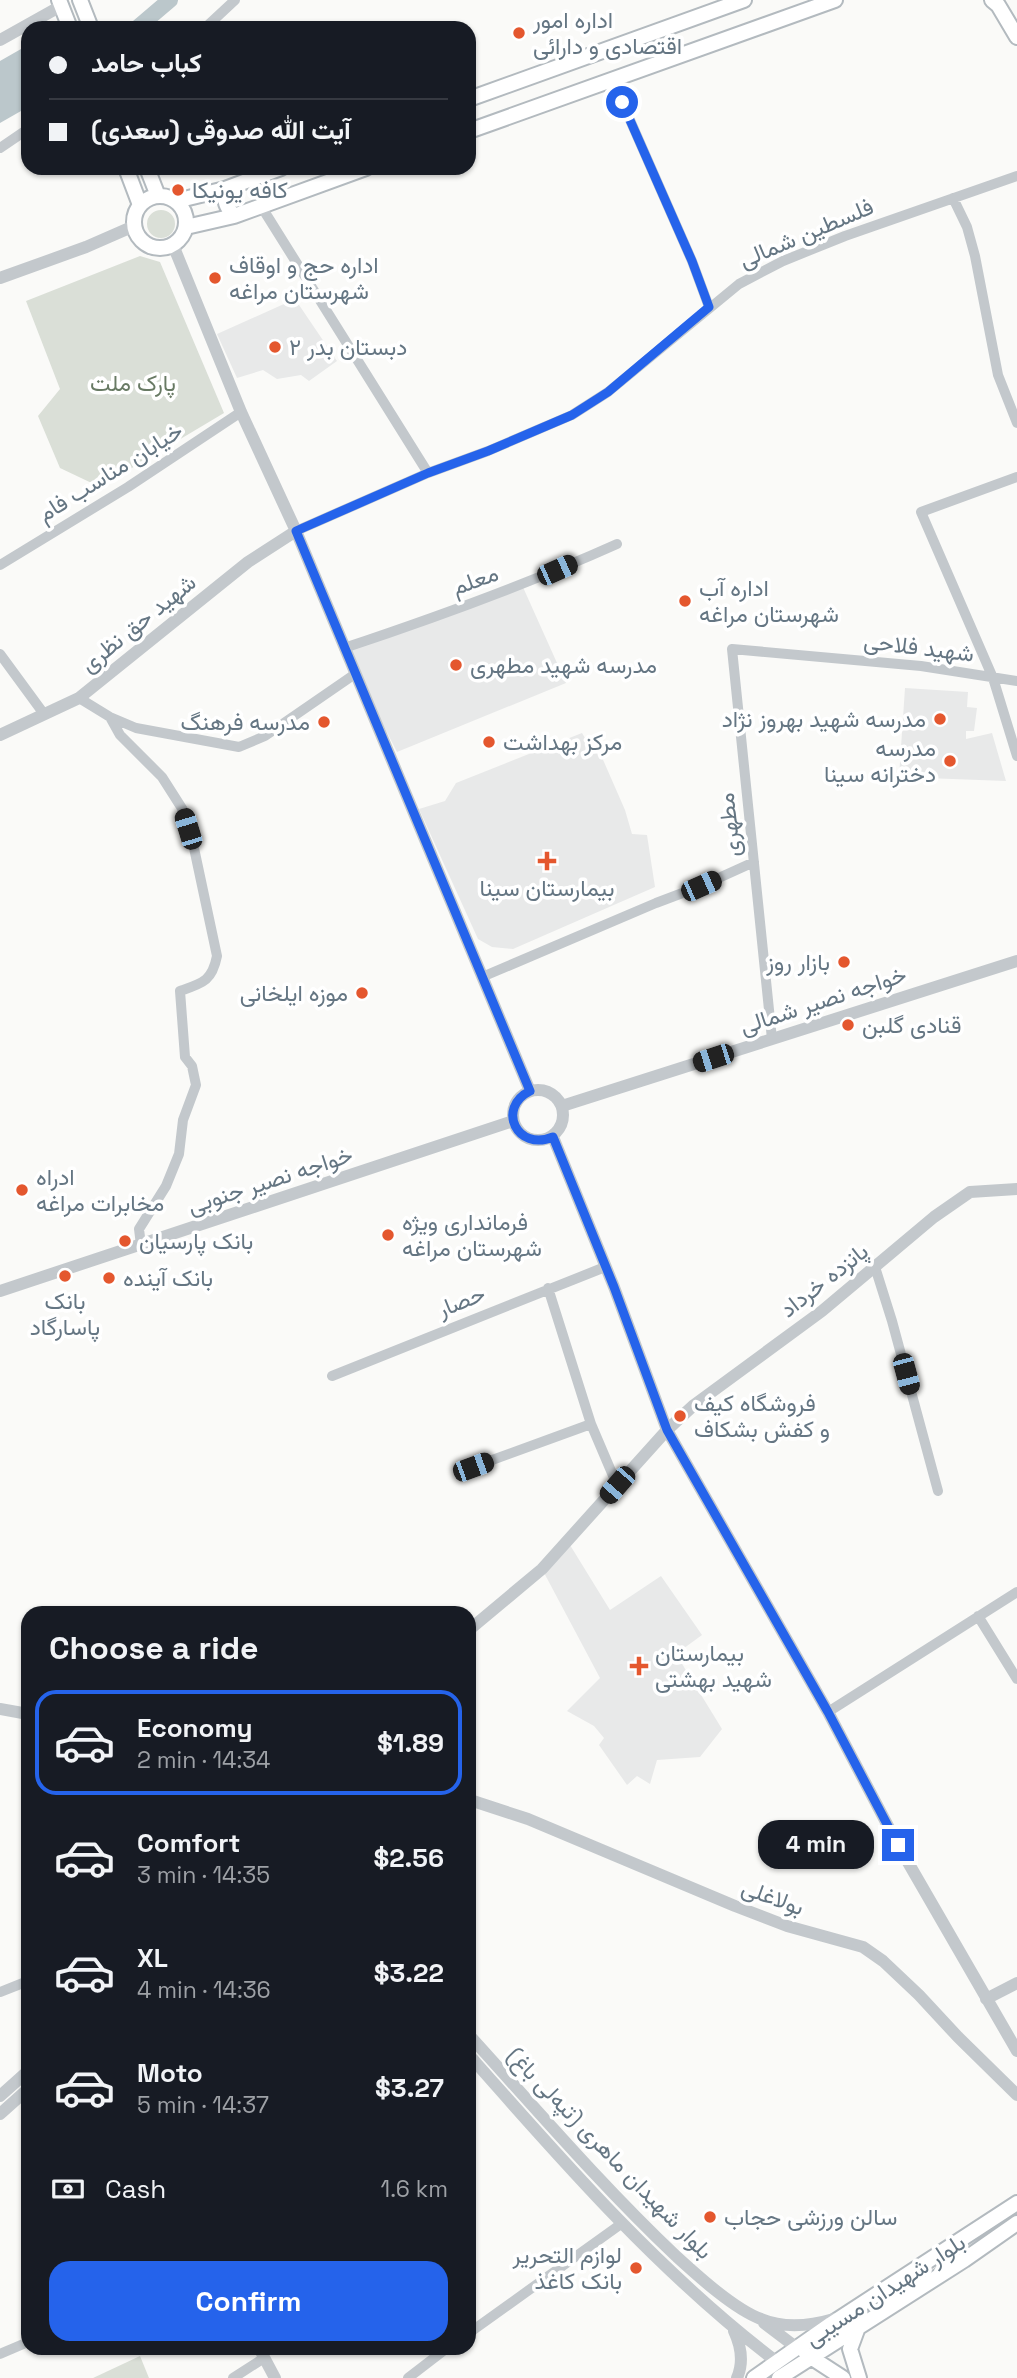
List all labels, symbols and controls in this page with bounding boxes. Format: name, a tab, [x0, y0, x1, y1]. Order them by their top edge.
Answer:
place label: اداره امور اقتصادی و دارائی	[532, 5, 682, 61]
marker: اداره امور اقتصادی و دارائی	[511, 25, 527, 41]
text: کباب حامد	[91, 46, 202, 80]
route start	[606, 86, 638, 118]
text: آیت الله صدوقی (سعدی)	[91, 113, 351, 147]
place label: کافه یونیکا	[192, 175, 288, 205]
marker: کافه یونیکا	[170, 182, 186, 198]
street label: فلسطین شمالی	[734, 191, 878, 275]
place label: اداره حج و اوقاف شهرستان مراغه	[229, 250, 379, 306]
marker: اداره حج و اوقاف شهرستان مراغه	[207, 270, 223, 286]
place label: دبستان بدر ۲	[289, 332, 407, 362]
marker: دبستان بدر ۲	[267, 339, 283, 355]
park label: پارک ملت	[90, 368, 176, 399]
street label: خیابان مناسب فام	[32, 415, 188, 529]
car	[534, 552, 581, 588]
street label: معلم	[448, 558, 502, 602]
street label: شهید حق نظری	[74, 567, 202, 679]
place label: اداره آب شهرستان مراغه	[699, 573, 839, 629]
marker: اداره آب شهرستان مراغه	[677, 593, 693, 609]
street label: شهید فلاحی	[862, 625, 976, 669]
place label: مدرسه شهید مطهری	[470, 650, 657, 680]
marker: مدرسه شهید مطهری	[448, 657, 464, 673]
place label: مدرسه شهید بهروز نژاد	[722, 704, 926, 734]
place label: مدرسه فرهنگ	[180, 707, 310, 737]
marker: مدرسه شهید بهروز نژاد	[932, 711, 948, 727]
marker: مدرسه فرهنگ	[316, 714, 332, 730]
place label: مرکز بهداشت	[503, 727, 622, 757]
place label: مدرسه دخترانه سینا	[824, 733, 936, 789]
marker: مرکز بهداشت	[481, 734, 497, 750]
marker: مدرسه دخترانه سینا	[942, 753, 958, 769]
street label: مطهری	[711, 791, 747, 859]
car	[172, 806, 205, 852]
marker: بیمارستان سینا	[537, 851, 557, 871]
car	[678, 868, 725, 904]
place label: بیمارستان سینا	[479, 873, 615, 903]
place label: بازار روز	[765, 947, 830, 977]
marker: بازار روز	[836, 954, 852, 970]
street label: خواجه نصیر شمالی	[736, 959, 910, 1041]
place label: موزه ایلخانی	[240, 978, 348, 1008]
marker: موزه ایلخانی	[354, 985, 370, 1001]
place label: قنادی گلبن	[862, 1010, 962, 1040]
marker: قنادی گلبن	[840, 1017, 856, 1033]
car	[690, 1042, 737, 1074]
street label: خواجه نصیر جنوبی	[184, 1139, 356, 1221]
place label: ادراه مخابرات مراغه	[36, 1162, 164, 1218]
marker: ادراه مخابرات مراغه	[14, 1182, 30, 1198]
place label: فرمانداری ویژه شهرستان مراغه	[402, 1207, 542, 1263]
place label: بانک پارسیان	[139, 1226, 253, 1257]
marker: فرمانداری ویژه شهرستان مراغه	[380, 1227, 396, 1243]
marker: بانک پارسیان	[117, 1233, 133, 1249]
street label: پانزده خرداد	[774, 1236, 875, 1325]
place label: بانک آینده	[123, 1263, 213, 1293]
marker: بانک پاسارگاد	[57, 1268, 73, 1284]
marker: بانک آینده	[101, 1270, 117, 1286]
street label: حصار	[432, 1278, 489, 1324]
place label: بانک پاسارگاد	[30, 1286, 100, 1343]
car	[891, 1351, 922, 1397]
place label: فروشگاه کیف و کفش بشکاف	[694, 1388, 830, 1444]
marker: فروشگاه کیف و کفش بشکاف	[672, 1408, 688, 1424]
car	[450, 1450, 497, 1484]
car	[596, 1462, 639, 1508]
text: Choose a ride	[49, 1628, 259, 1668]
place label: بیمارستان شهید بهشتی	[655, 1638, 772, 1694]
marker: بیمارستان شهید بهشتی	[629, 1656, 649, 1676]
icon: car	[53, 1711, 116, 1774]
text: Economy	[137, 1711, 253, 1745]
text: $1.89	[377, 1726, 444, 1760]
text: 2 min · 14:34	[137, 1745, 271, 1775]
callout: 4 min	[758, 1820, 874, 1870]
icon: car	[53, 1826, 116, 1889]
text: Comfort	[137, 1826, 240, 1860]
text: 4 min	[786, 1829, 846, 1859]
route end	[882, 1829, 914, 1861]
text: $2.56	[373, 1841, 444, 1875]
text: 3 min · 14:35	[137, 1860, 270, 1890]
street label: بولاغلی	[738, 1872, 808, 1922]
icon: car	[53, 1941, 116, 2004]
text: XL	[137, 1941, 168, 1975]
text: $3.22	[374, 1956, 444, 1990]
text: 4 min · 14:36	[137, 1975, 271, 2005]
street label: بلوار شهیدان ماهری (تپه‌لی باغ)	[500, 2040, 719, 2266]
icon: car	[53, 2056, 116, 2119]
text: Moto	[137, 2056, 203, 2090]
text: $3.27	[375, 2071, 444, 2105]
text: 5 min · 14:37	[137, 2090, 269, 2120]
icon: cash	[49, 2170, 87, 2208]
text: Cash	[105, 2172, 166, 2206]
text: 1.6 km	[381, 2174, 448, 2204]
place label: سالن ورزشی حجاب	[724, 2202, 897, 2232]
marker: سالن ورزشی حجاب	[702, 2209, 718, 2225]
street label: بلوار شهیدان مسیبی	[799, 2227, 971, 2353]
place label: لوازم التحریر بانک کاغذ	[512, 2240, 622, 2296]
marker: لوازم التحریر بانک کاغذ	[628, 2260, 644, 2276]
button: Confirm	[49, 2261, 448, 2341]

